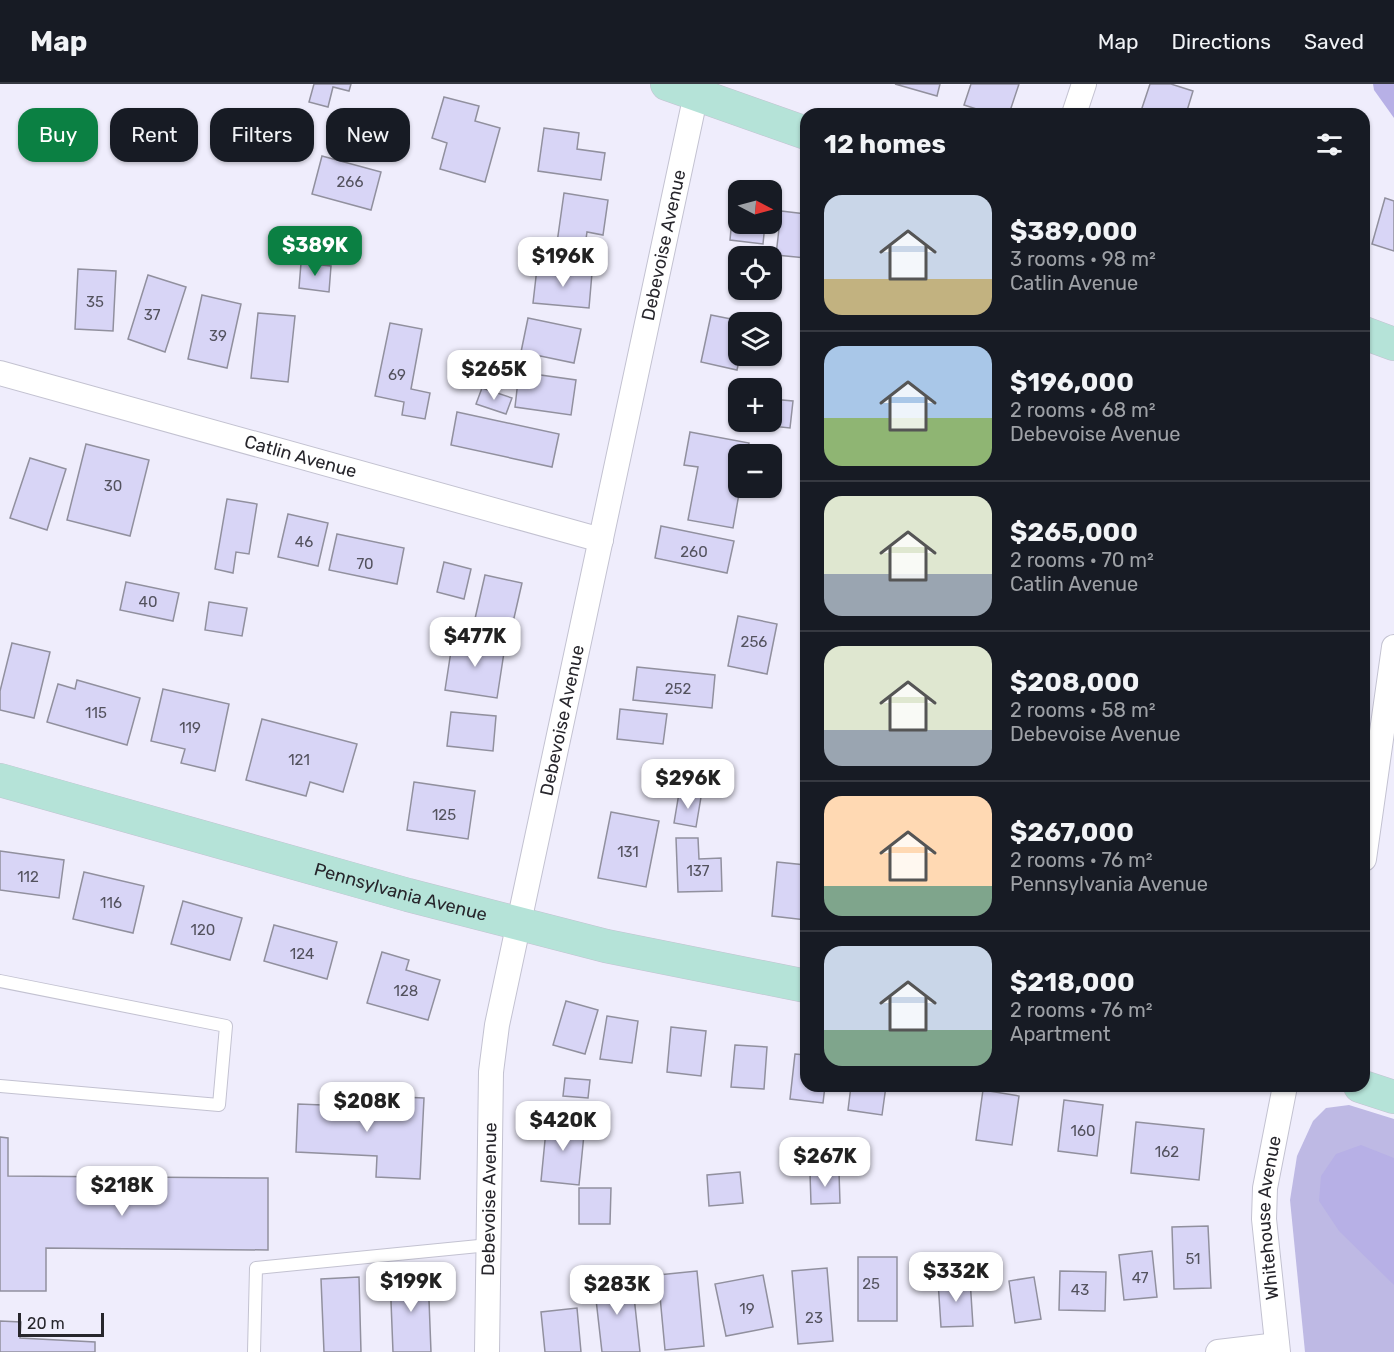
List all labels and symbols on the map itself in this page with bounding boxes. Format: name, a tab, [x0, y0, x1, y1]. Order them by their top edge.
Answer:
street label: Debevoise Avenue	[637, 168, 691, 322]
house number: 266	[337, 173, 363, 191]
north arrow	[728, 180, 782, 234]
pin: $389K	[273, 226, 357, 277]
pin: $196K	[521, 237, 605, 288]
house number: 35	[86, 293, 104, 311]
house number: 37	[144, 306, 161, 324]
house number: 39	[209, 327, 227, 345]
pin: $265K	[452, 350, 536, 401]
house number: 69	[388, 366, 406, 384]
street label: Catlin Avenue	[242, 430, 359, 483]
house number: 30	[104, 477, 122, 495]
house number: 46	[295, 533, 313, 551]
house number: 260	[680, 543, 708, 561]
house number: 70	[356, 555, 374, 573]
house number: 40	[139, 593, 157, 611]
pin: $477K	[433, 617, 517, 668]
house number: 256	[741, 633, 767, 651]
street label: Debevoise Avenue	[535, 643, 589, 798]
house number: 252	[665, 680, 691, 698]
house number: 115	[85, 704, 107, 722]
house number: 119	[179, 719, 201, 737]
house number: 121	[288, 751, 310, 769]
pin: $296K	[646, 759, 730, 810]
house number: 125	[432, 806, 456, 824]
house number: 131	[617, 843, 639, 861]
street label: Pennsylvania Avenue	[312, 858, 489, 926]
house number: 137	[686, 862, 710, 880]
house number: 112	[17, 868, 39, 886]
house number: 116	[100, 894, 122, 912]
house number: 120	[191, 921, 215, 939]
house number: 124	[290, 945, 314, 963]
house number: 128	[394, 982, 418, 1000]
pin: $208K	[325, 1082, 409, 1133]
pin: $420K	[521, 1101, 605, 1152]
street label: Debevoise Avenue	[477, 1122, 501, 1276]
house number: 160	[1071, 1122, 1096, 1140]
street label: Whitehouse Avenue	[1253, 1134, 1286, 1301]
pin: $267K	[783, 1137, 867, 1188]
house number: 162	[1155, 1143, 1179, 1161]
pin: $218K	[80, 1166, 164, 1217]
house number: 51	[1185, 1250, 1201, 1268]
pin: $332K	[914, 1252, 998, 1303]
pin: $199K	[369, 1262, 453, 1313]
pin: $283K	[575, 1265, 659, 1316]
house number: 47	[1132, 1269, 1149, 1287]
house number: 25	[862, 1275, 880, 1293]
house number: 43	[1071, 1281, 1089, 1299]
house number: 19	[739, 1300, 755, 1318]
house number: 23	[805, 1309, 823, 1327]
scale bar	[18, 1310, 104, 1338]

